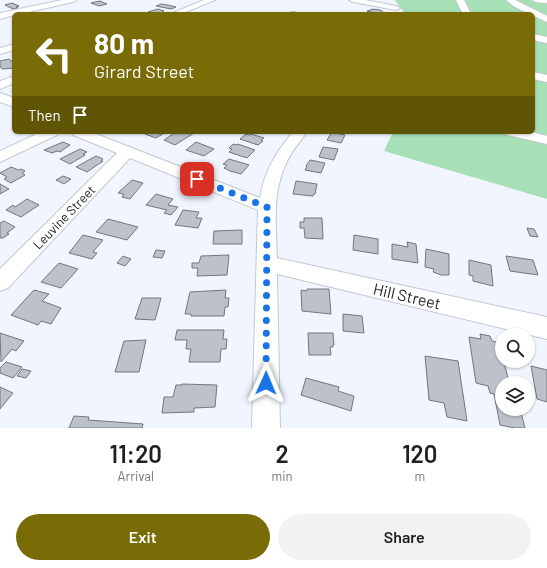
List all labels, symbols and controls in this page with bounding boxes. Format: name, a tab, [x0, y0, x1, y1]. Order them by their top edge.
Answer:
text: 80 m	[94, 26, 154, 60]
icon: left	[28, 28, 80, 80]
text: Girard Street	[94, 60, 194, 82]
icon: arrive	[69, 104, 91, 126]
text: Then	[28, 106, 61, 124]
pin	[180, 162, 214, 196]
icon: arrive	[186, 168, 208, 190]
street label: Leuvine Street	[30, 182, 98, 252]
street label: Hill Street	[371, 279, 443, 313]
map controls	[495, 328, 535, 416]
button: search	[495, 328, 535, 368]
position arrow	[245, 362, 287, 404]
button: layers	[495, 376, 535, 416]
text: 11:20	[110, 439, 162, 468]
text: 2	[275, 439, 289, 468]
text: 120	[402, 439, 437, 468]
text: Arrival	[118, 468, 154, 484]
text: min	[272, 468, 293, 484]
text: m	[414, 468, 425, 484]
button: Exit	[16, 514, 270, 560]
button: Share	[278, 514, 531, 560]

